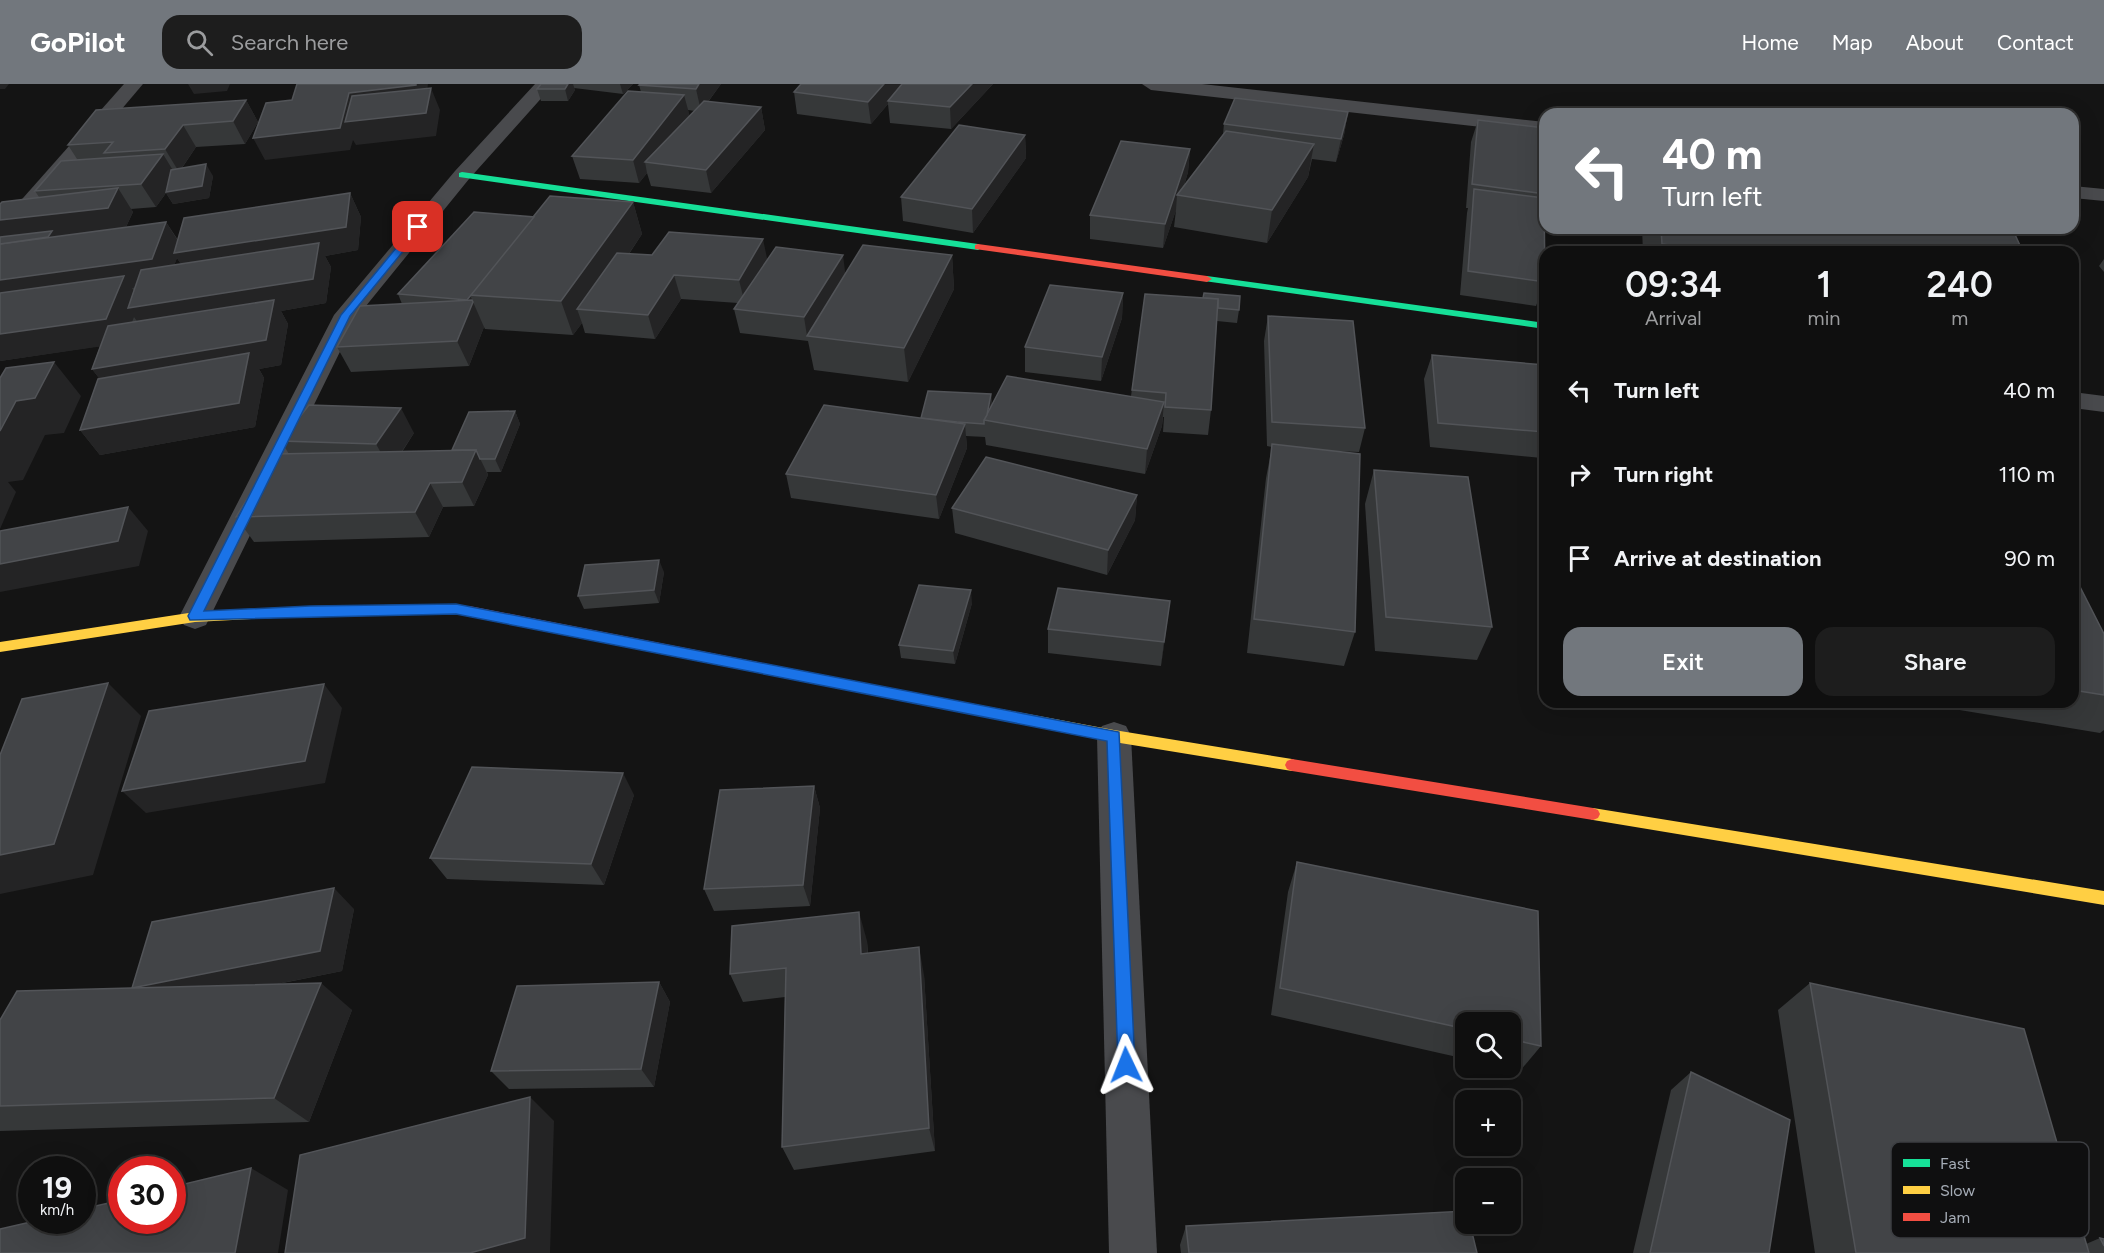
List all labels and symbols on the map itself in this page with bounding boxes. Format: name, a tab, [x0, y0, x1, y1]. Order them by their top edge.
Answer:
pin	[392, 201, 443, 252]
position arrow	[1094, 1033, 1158, 1097]
legend	[1891, 1142, 2089, 1238]
text: Fast	[1940, 1154, 1970, 1173]
speed limit sign: 30	[108, 1156, 186, 1234]
text: Slow	[1940, 1181, 1975, 1200]
text: Jam	[1940, 1208, 1970, 1227]

